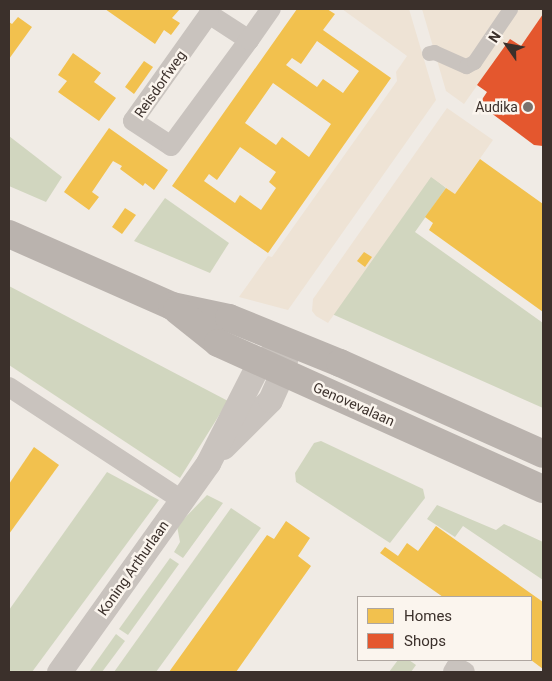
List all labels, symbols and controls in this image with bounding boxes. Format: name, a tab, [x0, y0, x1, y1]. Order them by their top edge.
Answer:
north arrow	[482, 20, 532, 70]
text: N	[485, 28, 504, 45]
street label: Reisdorfweg	[131, 47, 189, 121]
place label: Audika	[475, 99, 518, 115]
marker: Audika	[522, 101, 534, 113]
street label: Genovevalaan	[311, 379, 397, 429]
street label: Koning Arthurlaan	[94, 517, 172, 619]
legend	[357, 596, 532, 661]
text: Homes	[404, 607, 452, 625]
text: Shops	[404, 632, 446, 650]

